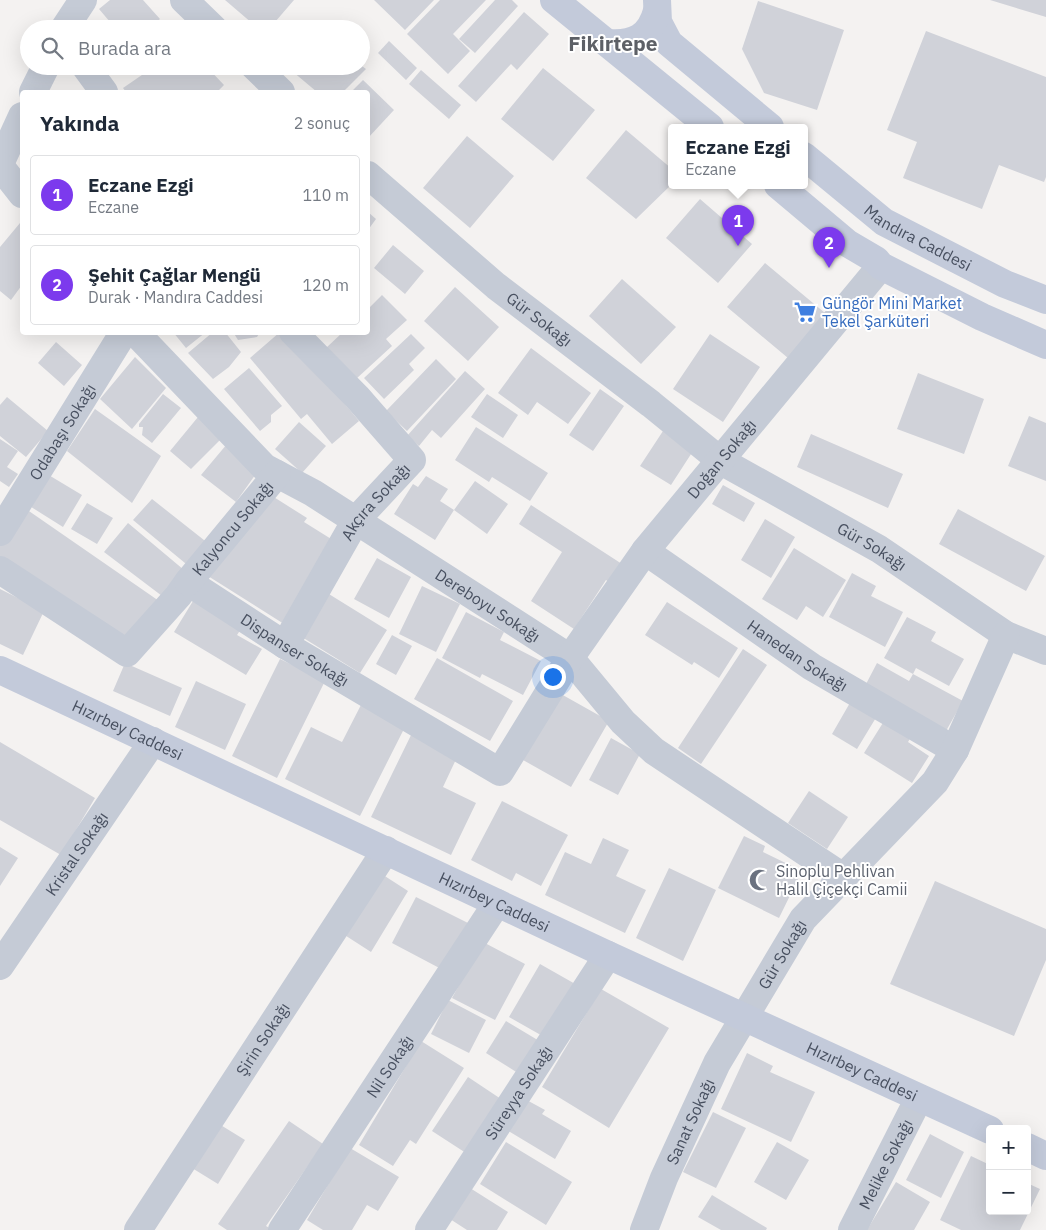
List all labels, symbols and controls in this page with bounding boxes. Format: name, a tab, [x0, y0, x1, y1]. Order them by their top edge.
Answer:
search box	[20, 20, 370, 75]
district label: Fikirtepe	[568, 29, 658, 57]
icon: search	[38, 34, 66, 62]
text: Burada ara	[78, 36, 171, 60]
text: Yakında	[40, 109, 120, 137]
text: 2 sonuç	[294, 113, 350, 133]
popup	[668, 124, 808, 189]
text: Eczane Ezgi	[685, 135, 791, 159]
text: Eczane	[685, 159, 736, 179]
text: Eczane Ezgi	[88, 173, 194, 197]
text: 1	[52, 185, 62, 205]
text: 110 m	[302, 185, 349, 205]
text: Eczane	[88, 197, 139, 217]
street label: Mandıra Caddesi	[860, 200, 975, 275]
pin: 1	[722, 205, 754, 246]
pin: 2	[813, 227, 845, 268]
text: Şehit Çağlar Mengü	[88, 263, 261, 287]
text: 2	[52, 275, 62, 295]
text: 120 m	[302, 275, 349, 295]
text: Durak · Mandıra Caddesi	[88, 287, 263, 307]
street label: Gür Sokağı	[503, 288, 576, 351]
place label: Güngör Mini Market Tekel Şarküteri	[822, 293, 962, 331]
supermarket icon: Güngör Mini Market Tekel Şarküteri	[792, 299, 818, 325]
street label: Odabaşı Sokağı	[25, 380, 100, 484]
street label: Doğan Sokağı	[683, 415, 760, 503]
street label: Akçıra Sokağı	[336, 459, 414, 544]
street label: Kalyoncu Sokağı	[188, 476, 278, 580]
street label: Gür Sokağı	[834, 518, 911, 575]
street label: Dereboyu Sokağı	[432, 564, 544, 646]
street label: Dispanser Sokağı	[237, 609, 353, 691]
street label: Hanedan Sokağı	[744, 615, 851, 696]
your location	[540, 664, 566, 690]
street label: Hızırbey Caddesi	[69, 695, 186, 764]
street label: Kristal Sokağı	[41, 808, 112, 899]
place label: Sinoplu Pehlivan Halil Çiçekçi Camii	[776, 861, 907, 899]
street label: Hızırbey Caddesi	[436, 867, 553, 936]
mosque icon: Sinoplu Pehlivan Halil Çiçekçi Camii	[747, 867, 773, 893]
street label: Gür Sokağı	[753, 916, 810, 993]
street label: Şirin Sokağı	[231, 999, 294, 1080]
street label: Nil Sokağı	[362, 1031, 418, 1101]
street label: Hızırbey Caddesi	[803, 1037, 921, 1106]
street label: Süreyya Sokağı	[480, 1042, 556, 1144]
street label: Sanat Sokağı	[662, 1075, 719, 1168]
street label: Melike Sokağı	[854, 1116, 917, 1213]
map controls	[986, 1125, 1031, 1215]
button: +	[986, 1125, 1031, 1170]
button: −	[986, 1170, 1031, 1215]

